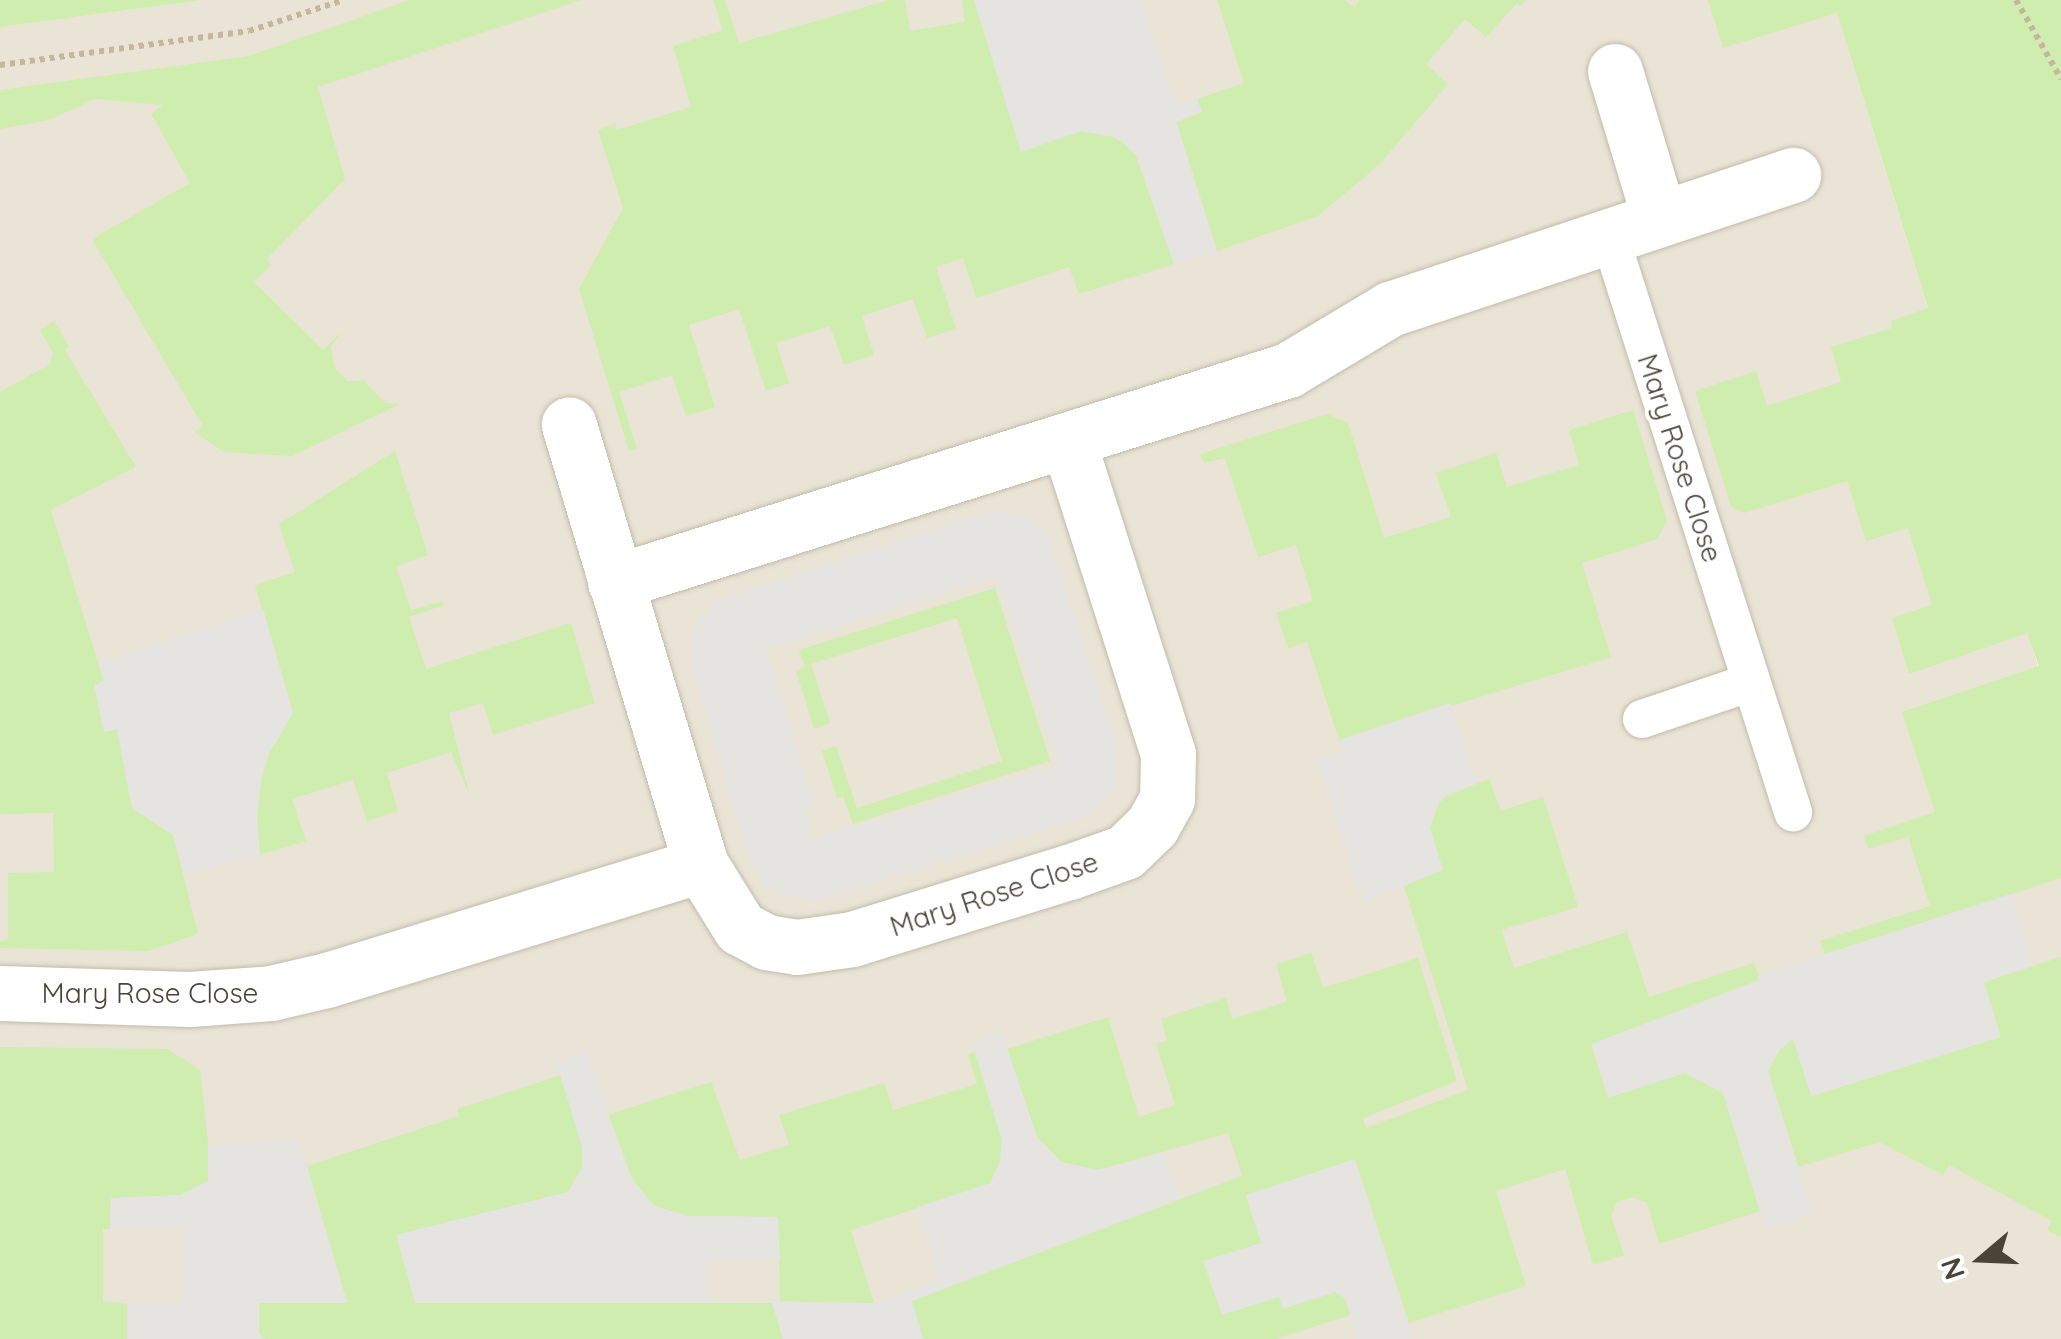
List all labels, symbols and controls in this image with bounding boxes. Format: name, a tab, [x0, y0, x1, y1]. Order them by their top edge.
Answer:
street label: Mary Rose Close	[1631, 350, 1729, 566]
street label: Mary Rose Close	[886, 845, 1102, 943]
street label: Mary Rose Close	[42, 976, 258, 1010]
north arrow	[1931, 1209, 2031, 1309]
text: N	[1932, 1253, 1972, 1284]

